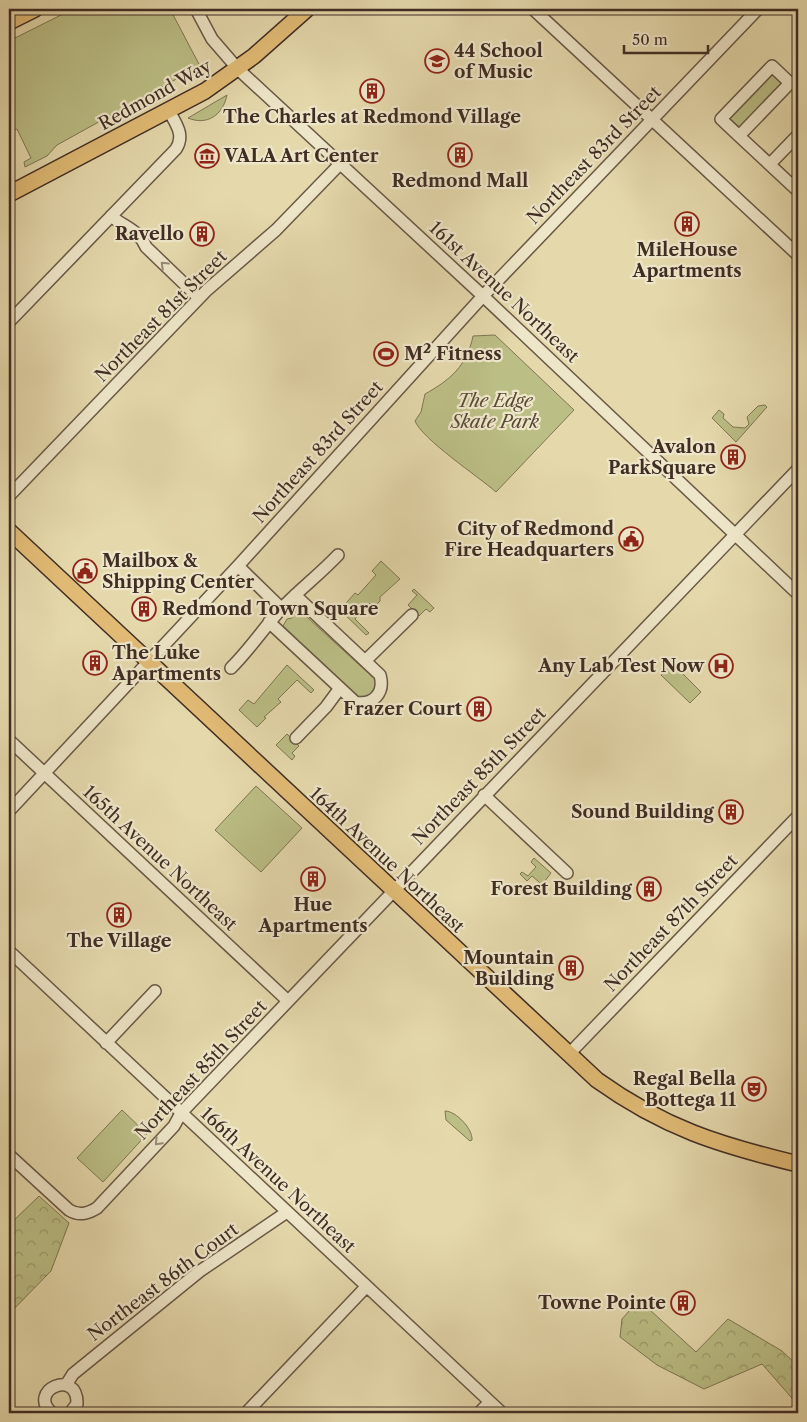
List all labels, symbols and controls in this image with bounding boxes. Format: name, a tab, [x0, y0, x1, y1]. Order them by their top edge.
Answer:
scale bar	[624, 22, 708, 54]
text: 50 m	[632, 30, 668, 49]
place label: 44 School of Music	[454, 40, 543, 83]
school or university icon: 44 School of Music	[424, 48, 450, 74]
street label: Redmond Way	[95, 55, 216, 135]
building icon: The Charles at Redmond Village	[359, 78, 385, 104]
street label: Northeast 83rd Street	[522, 81, 666, 229]
place label: The Charles at Redmond Village	[223, 106, 521, 128]
building icon: Redmond Mall	[447, 142, 473, 168]
museum icon: VALA Art Center	[194, 143, 220, 169]
place label: VALA Art Center	[223, 145, 379, 167]
place label: Redmond Mall	[392, 170, 528, 192]
building icon: MileHouse Apartments	[674, 211, 700, 237]
street label: 161st Avenue Northeast	[424, 217, 584, 368]
building icon: Ravello	[189, 221, 215, 247]
place label: Ravello	[115, 223, 184, 245]
place label: MileHouse Apartments	[632, 239, 742, 282]
street label: Northeast 81st Street	[91, 245, 232, 386]
one-way arrow	[161, 262, 170, 271]
sports icon: M² Fitness	[373, 341, 399, 367]
place label: M² Fitness	[404, 343, 502, 365]
street label: Northeast 83rd Street	[248, 376, 388, 528]
park label: The Edge Skate Park	[450, 390, 540, 433]
place label: Avalon ParkSquare	[608, 436, 717, 479]
building icon: Avalon ParkSquare	[720, 444, 746, 470]
place label: City of Redmond Fire Headquarters	[444, 518, 614, 561]
public building icon: City of Redmond Fire Headquarters	[618, 526, 644, 552]
place label: Mailbox & Shipping Center	[102, 550, 255, 593]
public building icon: Mailbox & Shipping Center	[72, 558, 98, 584]
building icon: Redmond Town Square	[131, 596, 157, 622]
place label: Redmond Town Square	[162, 598, 379, 620]
place label: The Luke Apartments	[111, 642, 221, 685]
building icon: The Luke Apartments	[82, 650, 108, 676]
hospital icon: Any Lab Test Now	[708, 653, 734, 679]
place label: Any Lab Test Now	[537, 655, 705, 677]
building icon: Frazer Court	[466, 696, 492, 722]
place label: Frazer Court	[343, 698, 463, 720]
street label: Northeast 85th Street	[408, 702, 551, 849]
street label: 165th Avenue Northeast	[78, 781, 242, 936]
street label: 164th Avenue Northeast	[305, 783, 469, 938]
building icon: Sound Building	[718, 799, 744, 825]
place label: Sound Building	[571, 801, 715, 823]
street label: Northeast 87th Street	[600, 849, 743, 996]
building icon: Hue Apartments	[300, 866, 326, 892]
building icon: Forest Building	[636, 876, 662, 902]
place label: Forest Building	[490, 878, 633, 900]
place label: Hue Apartments	[258, 894, 368, 937]
building icon: The Village	[106, 902, 132, 928]
place label: The Village	[66, 930, 172, 952]
place label: Mountain Building	[463, 947, 555, 990]
building icon: Mountain Building	[558, 955, 584, 981]
street label: Northeast 85th Street	[131, 995, 272, 1144]
place label: Regal Bella Bottega 11	[633, 1068, 737, 1111]
theatre icon: Regal Bella Bottega 11	[741, 1076, 767, 1102]
street label: 166th Avenue Northeast	[196, 1103, 360, 1258]
one-way arrow	[155, 1137, 164, 1146]
street label: Northeast 86th Court	[83, 1218, 243, 1346]
building icon: Towne Pointe	[670, 1290, 696, 1316]
place label: Towne Pointe	[538, 1292, 666, 1314]

